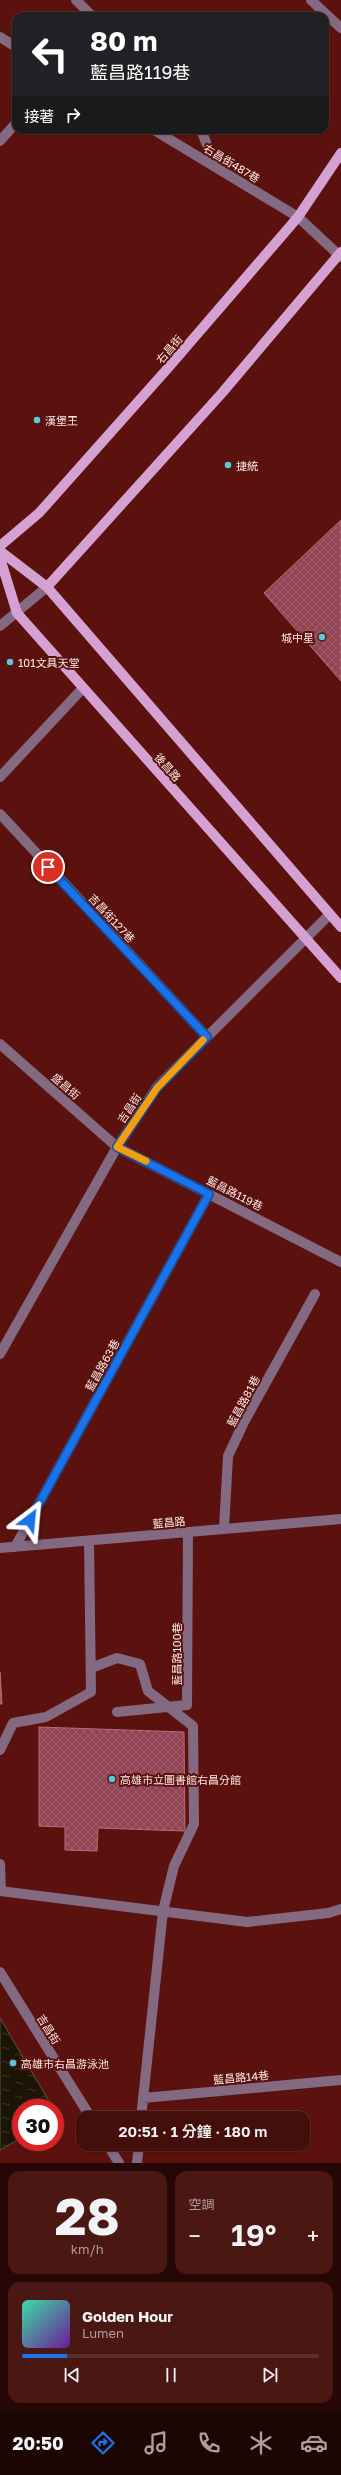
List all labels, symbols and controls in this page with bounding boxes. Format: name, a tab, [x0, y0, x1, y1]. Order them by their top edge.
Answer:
text: 80 m	[90, 24, 158, 57]
icon: left	[24, 28, 76, 80]
text: 藍昌路119巷	[90, 61, 190, 83]
icon: right	[62, 104, 84, 126]
text: 接著	[24, 107, 54, 125]
street label: 右昌街487巷	[202, 141, 262, 185]
street label: 右昌街	[153, 332, 185, 366]
place label: 漢堡王	[45, 414, 78, 427]
marker: 漢堡王	[32, 415, 42, 425]
place label: 捷統	[236, 459, 258, 472]
marker: 捷統	[223, 460, 233, 470]
place label: 城中星	[281, 631, 314, 644]
marker: 城中星	[317, 632, 327, 642]
place label: 101文具天堂	[18, 656, 80, 669]
marker: 101文具天堂	[5, 657, 15, 667]
street label: 後昌路	[152, 750, 184, 784]
pin	[31, 850, 65, 884]
icon: arrive	[37, 856, 59, 878]
street label: 吉昌街127巷	[86, 891, 138, 945]
street label: 盛昌街	[49, 1070, 83, 1102]
street label: 吉昌街	[114, 1091, 144, 1125]
street label: 藍昌路119巷	[205, 1173, 265, 1213]
street label: 藍昌路63巷	[82, 1337, 122, 1393]
street label: 藍昌路81巷	[224, 1373, 262, 1429]
position arrow	[9, 1499, 51, 1541]
street label: 藍昌路	[152, 1514, 186, 1530]
street label: 藍昌路100巷	[170, 1623, 183, 1685]
place label: 高雄市立圖書館右昌分館	[120, 1773, 241, 1786]
marker: 高雄市立圖書館右昌分館	[107, 1774, 117, 1784]
street label: 吉昌街	[35, 2012, 63, 2046]
place label: 高雄市右昌游泳池	[21, 2057, 109, 2070]
marker: 高雄市右昌游泳池	[8, 2058, 18, 2068]
street label: 藍昌路14巷	[213, 2068, 269, 2086]
speed limit sign: 30	[12, 2099, 64, 2151]
text: 20:51 · 1 分鐘 · 180 m	[119, 2122, 267, 2140]
text: 28	[55, 2184, 120, 2246]
text: 空調	[189, 2196, 215, 2212]
text: 19°	[231, 2217, 277, 2253]
text: −	[189, 2222, 201, 2249]
text: +	[307, 2222, 319, 2249]
text: km/h	[71, 2241, 104, 2257]
text: Golden Hour	[82, 2307, 173, 2325]
text: Lumen	[82, 2325, 124, 2341]
icon: previous	[61, 2364, 83, 2386]
icon: pause	[160, 2364, 182, 2386]
icon: next	[259, 2364, 281, 2386]
icon: directions	[89, 2429, 117, 2457]
icon: music	[142, 2429, 170, 2457]
icon: phone	[195, 2429, 223, 2457]
icon: climate	[247, 2429, 275, 2457]
icon: car	[300, 2429, 328, 2457]
text: 20:50	[12, 2432, 64, 2454]

